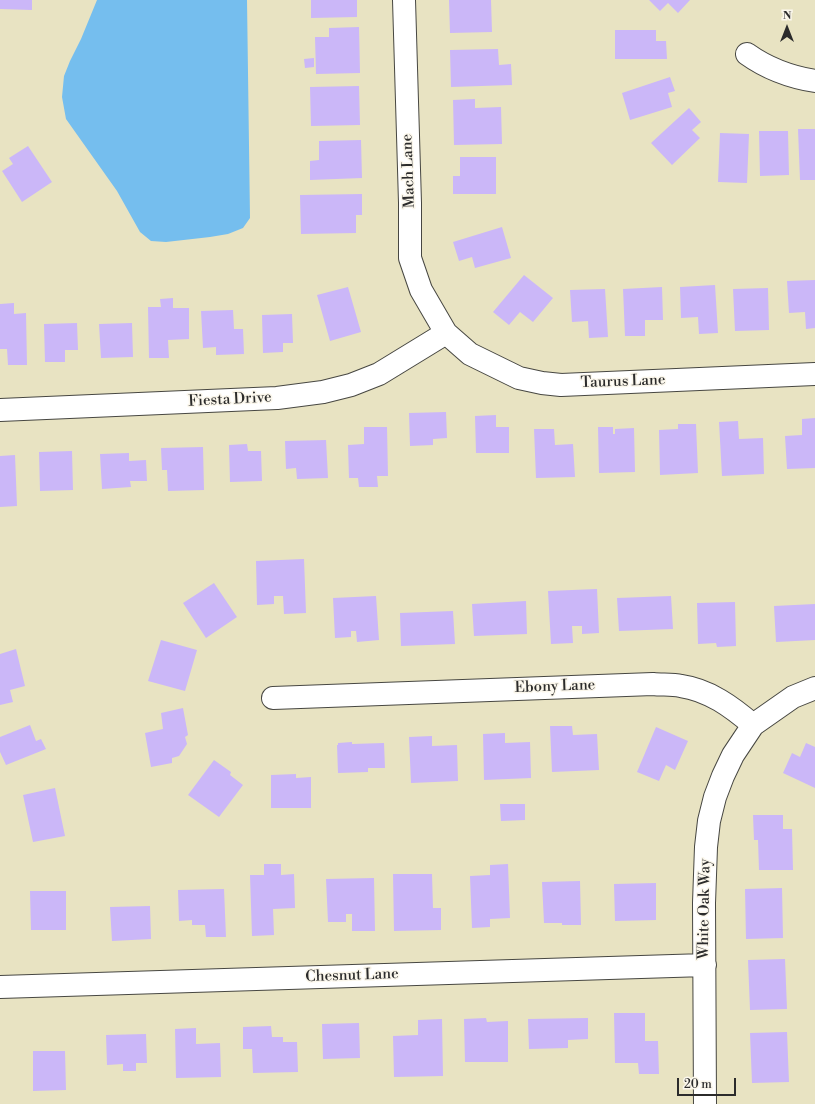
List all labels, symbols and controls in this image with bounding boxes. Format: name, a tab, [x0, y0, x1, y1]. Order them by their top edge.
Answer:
north arrow	[767, 8, 807, 48]
text: N	[783, 9, 791, 23]
street label: Mach Lane	[399, 134, 419, 208]
street label: Taurus Lane	[580, 372, 666, 392]
street label: Fiesta Drive	[188, 389, 272, 411]
street label: Ebony Lane	[514, 677, 596, 697]
street label: White Oak Way	[695, 858, 715, 960]
street label: Chesnut Lane	[305, 965, 399, 987]
scale bar	[679, 1070, 738, 1096]
text: 20 m	[684, 1077, 712, 1092]

